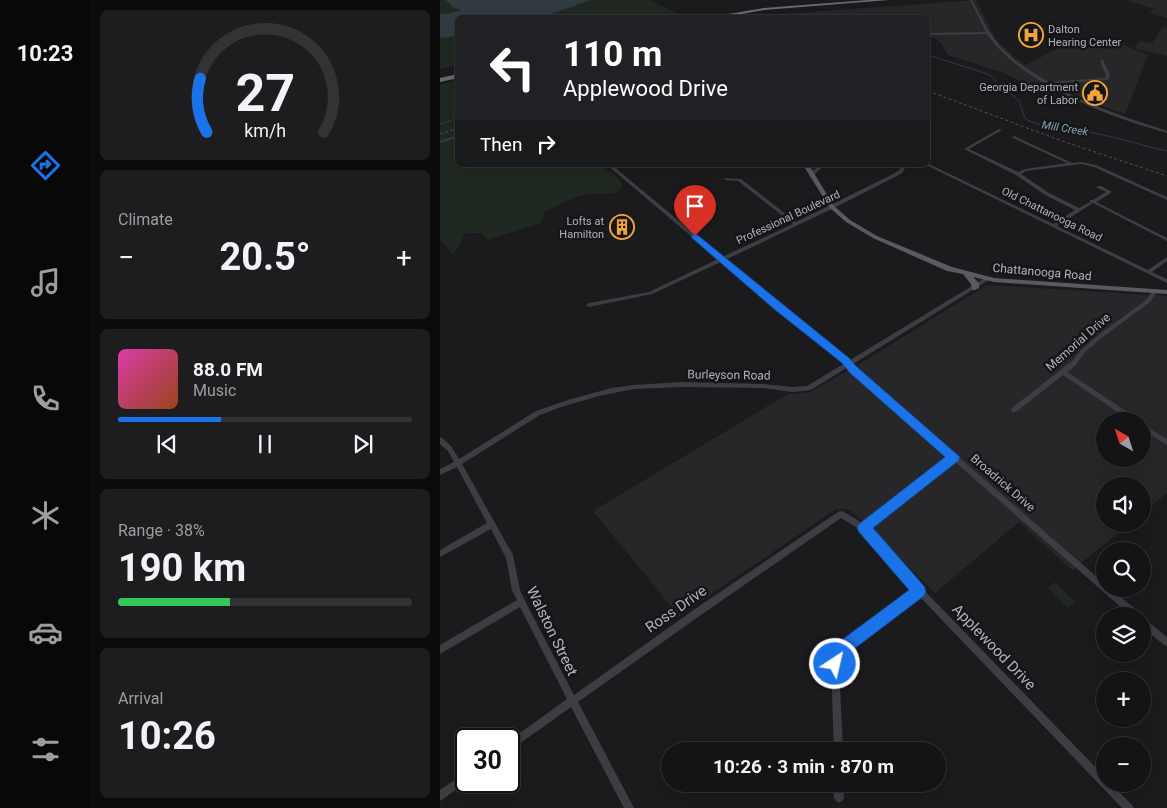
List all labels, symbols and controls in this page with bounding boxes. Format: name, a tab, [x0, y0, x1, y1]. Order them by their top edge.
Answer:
hospital icon: Dalton Hearing Center	[1018, 22, 1044, 48]
place label: Dalton Hearing Center	[1048, 23, 1122, 49]
text: 110 m	[563, 34, 662, 75]
icon: left	[480, 35, 545, 100]
text: 10:23	[17, 41, 73, 66]
text: 27	[235, 63, 295, 124]
text: Applewood Drive	[563, 76, 728, 101]
public building icon: Georgia Department of Labor	[1082, 80, 1108, 106]
place label: Georgia Department of Labor	[979, 81, 1078, 107]
water label: Mill Creek	[1041, 118, 1090, 139]
text: km/h	[244, 120, 286, 141]
icon: right	[532, 130, 560, 158]
text: Then	[480, 133, 522, 156]
icon: directions	[28, 148, 63, 183]
street label: Old Chattanooga Road	[999, 184, 1104, 244]
pin	[674, 185, 716, 236]
street label: Professional Boulevard	[734, 188, 842, 247]
icon: arrive	[681, 192, 709, 220]
text: Climate	[118, 210, 173, 229]
building icon: Lofts at Hamilton	[609, 214, 635, 240]
place label: Lofts at Hamilton	[559, 215, 604, 241]
text: 20.5°	[219, 235, 311, 279]
text: −	[118, 241, 134, 274]
text: +	[396, 241, 412, 274]
street label: Chattanooga Road	[992, 261, 1092, 283]
icon: music	[28, 265, 63, 300]
street label: Memorial Drive	[1043, 310, 1113, 374]
text: 88.0 FM	[193, 358, 263, 381]
street label: Burleyson Road	[687, 367, 771, 383]
icon: phone	[28, 381, 63, 416]
text: Music	[193, 381, 236, 400]
north arrow	[1096, 412, 1151, 468]
map controls	[1096, 412, 1151, 792]
icon: previous	[153, 430, 181, 458]
icon: pause	[251, 430, 279, 458]
icon: next	[349, 430, 377, 458]
street label: Broadrick Drive	[968, 451, 1038, 515]
button: sound	[1096, 477, 1151, 532]
icon: climate	[28, 498, 63, 533]
text: Range · 38%	[118, 521, 205, 540]
button: search	[1096, 542, 1151, 597]
text: 190 km	[118, 546, 246, 590]
street label: Ross Drive	[642, 581, 710, 637]
street label: Walston Street	[523, 583, 582, 679]
street label: Applewood Drive	[948, 600, 1040, 694]
button: layers	[1096, 607, 1151, 662]
icon: car	[28, 615, 63, 650]
position arrow	[808, 637, 860, 689]
button: +	[1096, 672, 1151, 727]
text: Arrival	[118, 689, 163, 708]
text: 10:26	[118, 714, 216, 758]
speed limit sign: 30	[455, 728, 520, 793]
icon: filters	[28, 732, 63, 767]
button: −	[1096, 737, 1151, 792]
text: 10:26 · 3 min · 870 m	[713, 755, 894, 778]

